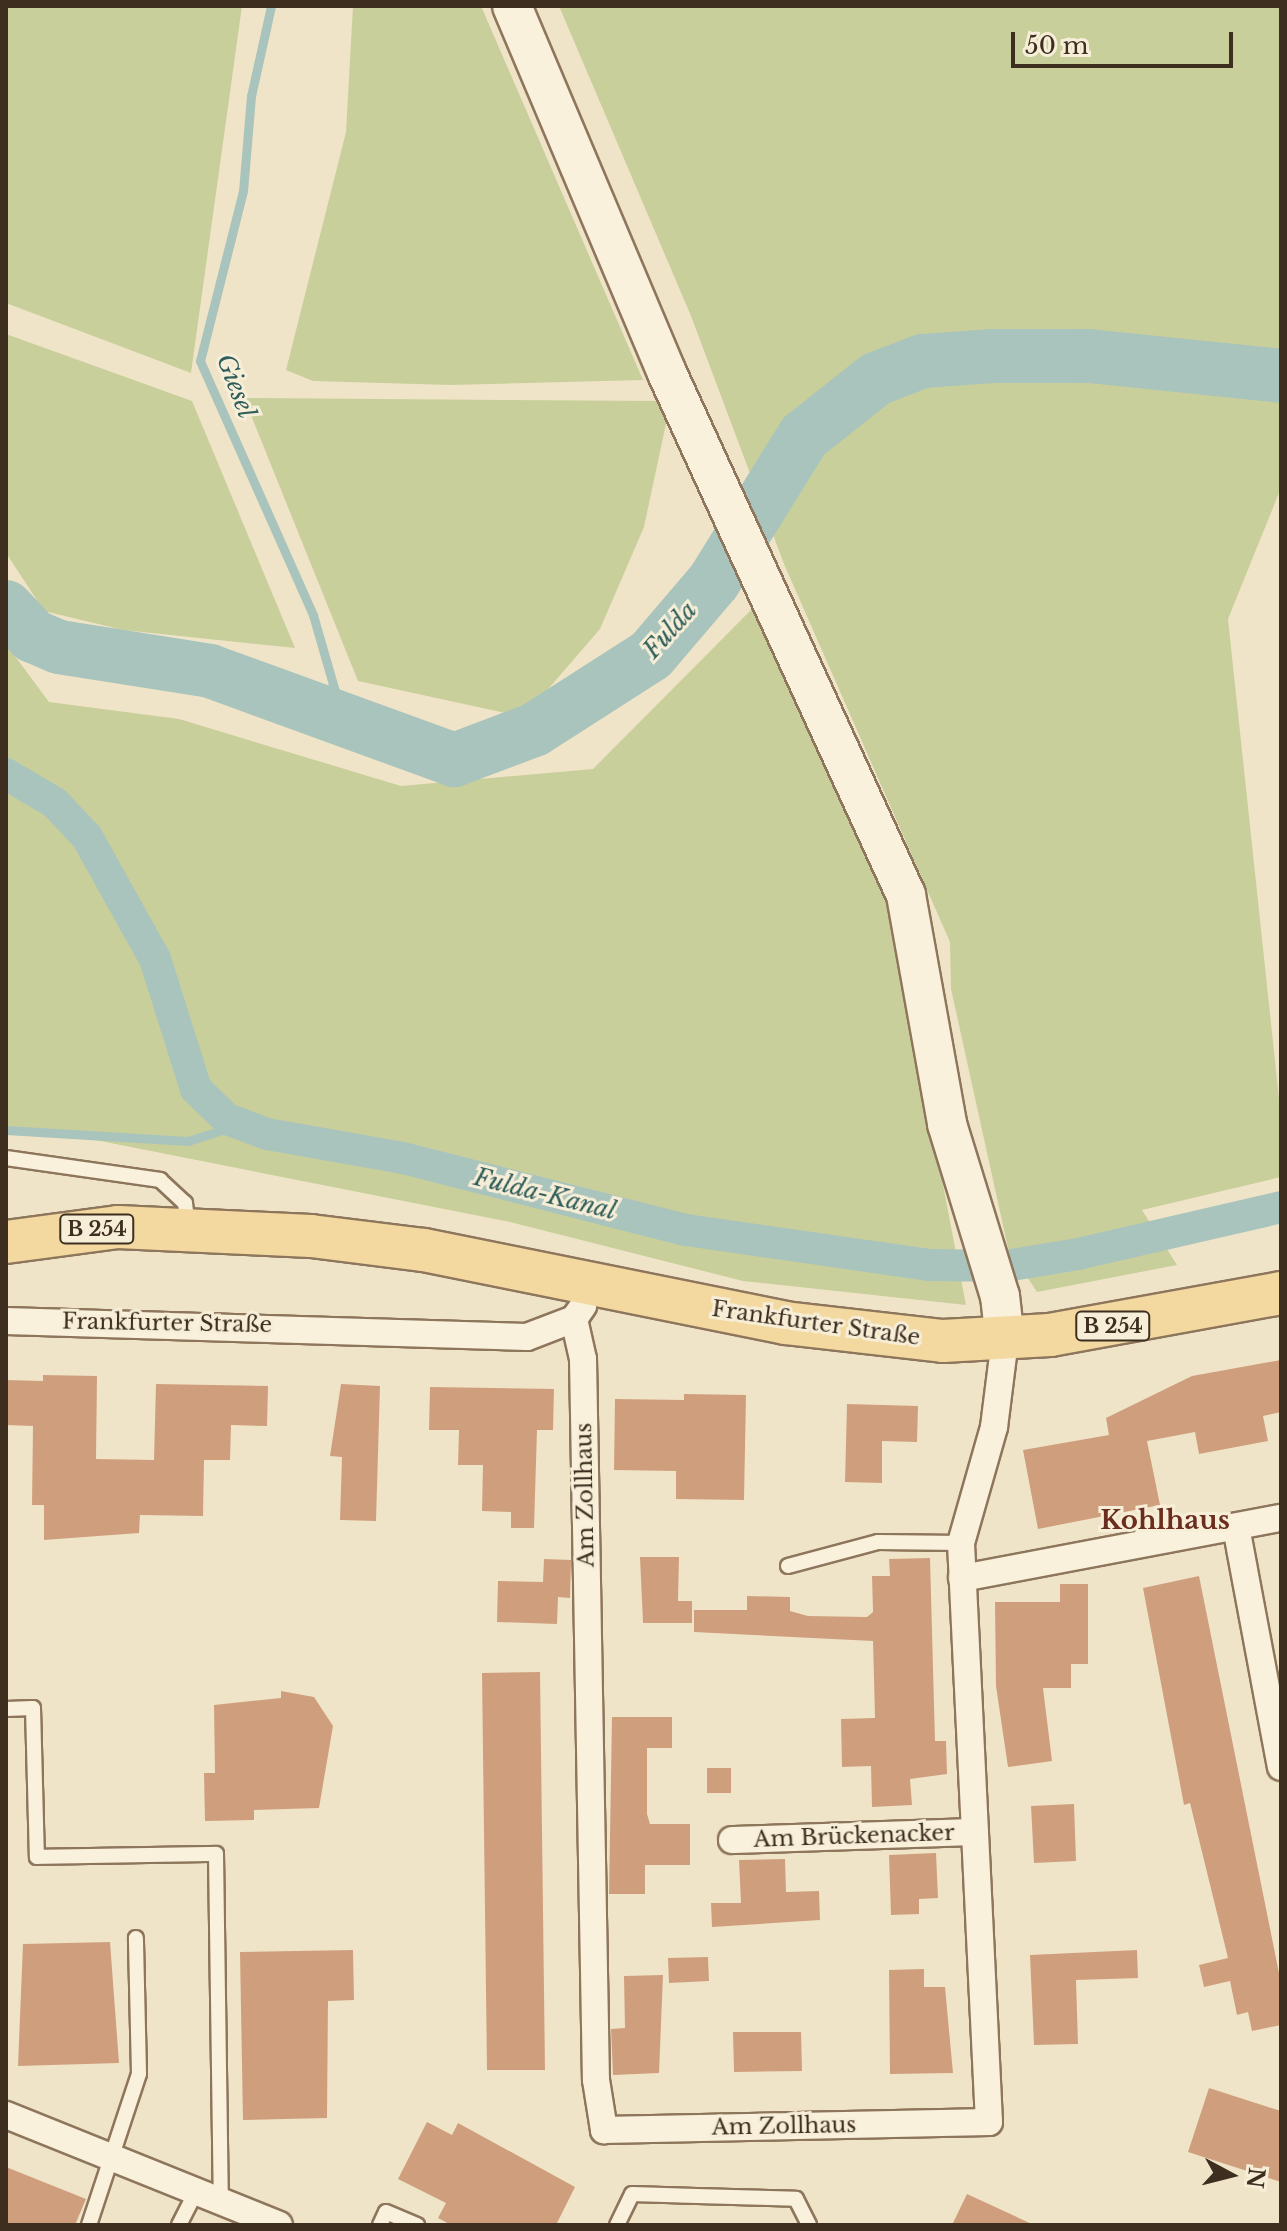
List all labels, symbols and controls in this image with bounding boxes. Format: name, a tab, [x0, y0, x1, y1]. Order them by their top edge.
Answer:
scale bar	[1015, 16, 1237, 66]
text: 50 m	[1025, 31, 1088, 60]
water label: Giesel	[211, 350, 261, 422]
water label: Fulda	[637, 596, 703, 664]
water label: Fulda-Kanal	[471, 1162, 619, 1226]
road number: B 254	[59, 1213, 135, 1245]
street label: Frankfurter Straße	[710, 1295, 922, 1351]
street label: Frankfurter Straße	[61, 1308, 273, 1338]
road number: B 254	[1075, 1310, 1151, 1342]
street label: Am Zollhaus	[571, 1422, 599, 1568]
district label: Kohlhaus	[1100, 1505, 1230, 1537]
street label: Am Brückenacker	[753, 1819, 955, 1853]
street label: Am Zollhaus	[711, 2112, 857, 2140]
north arrow	[1191, 2135, 1271, 2215]
text: N	[1241, 2166, 1270, 2190]

